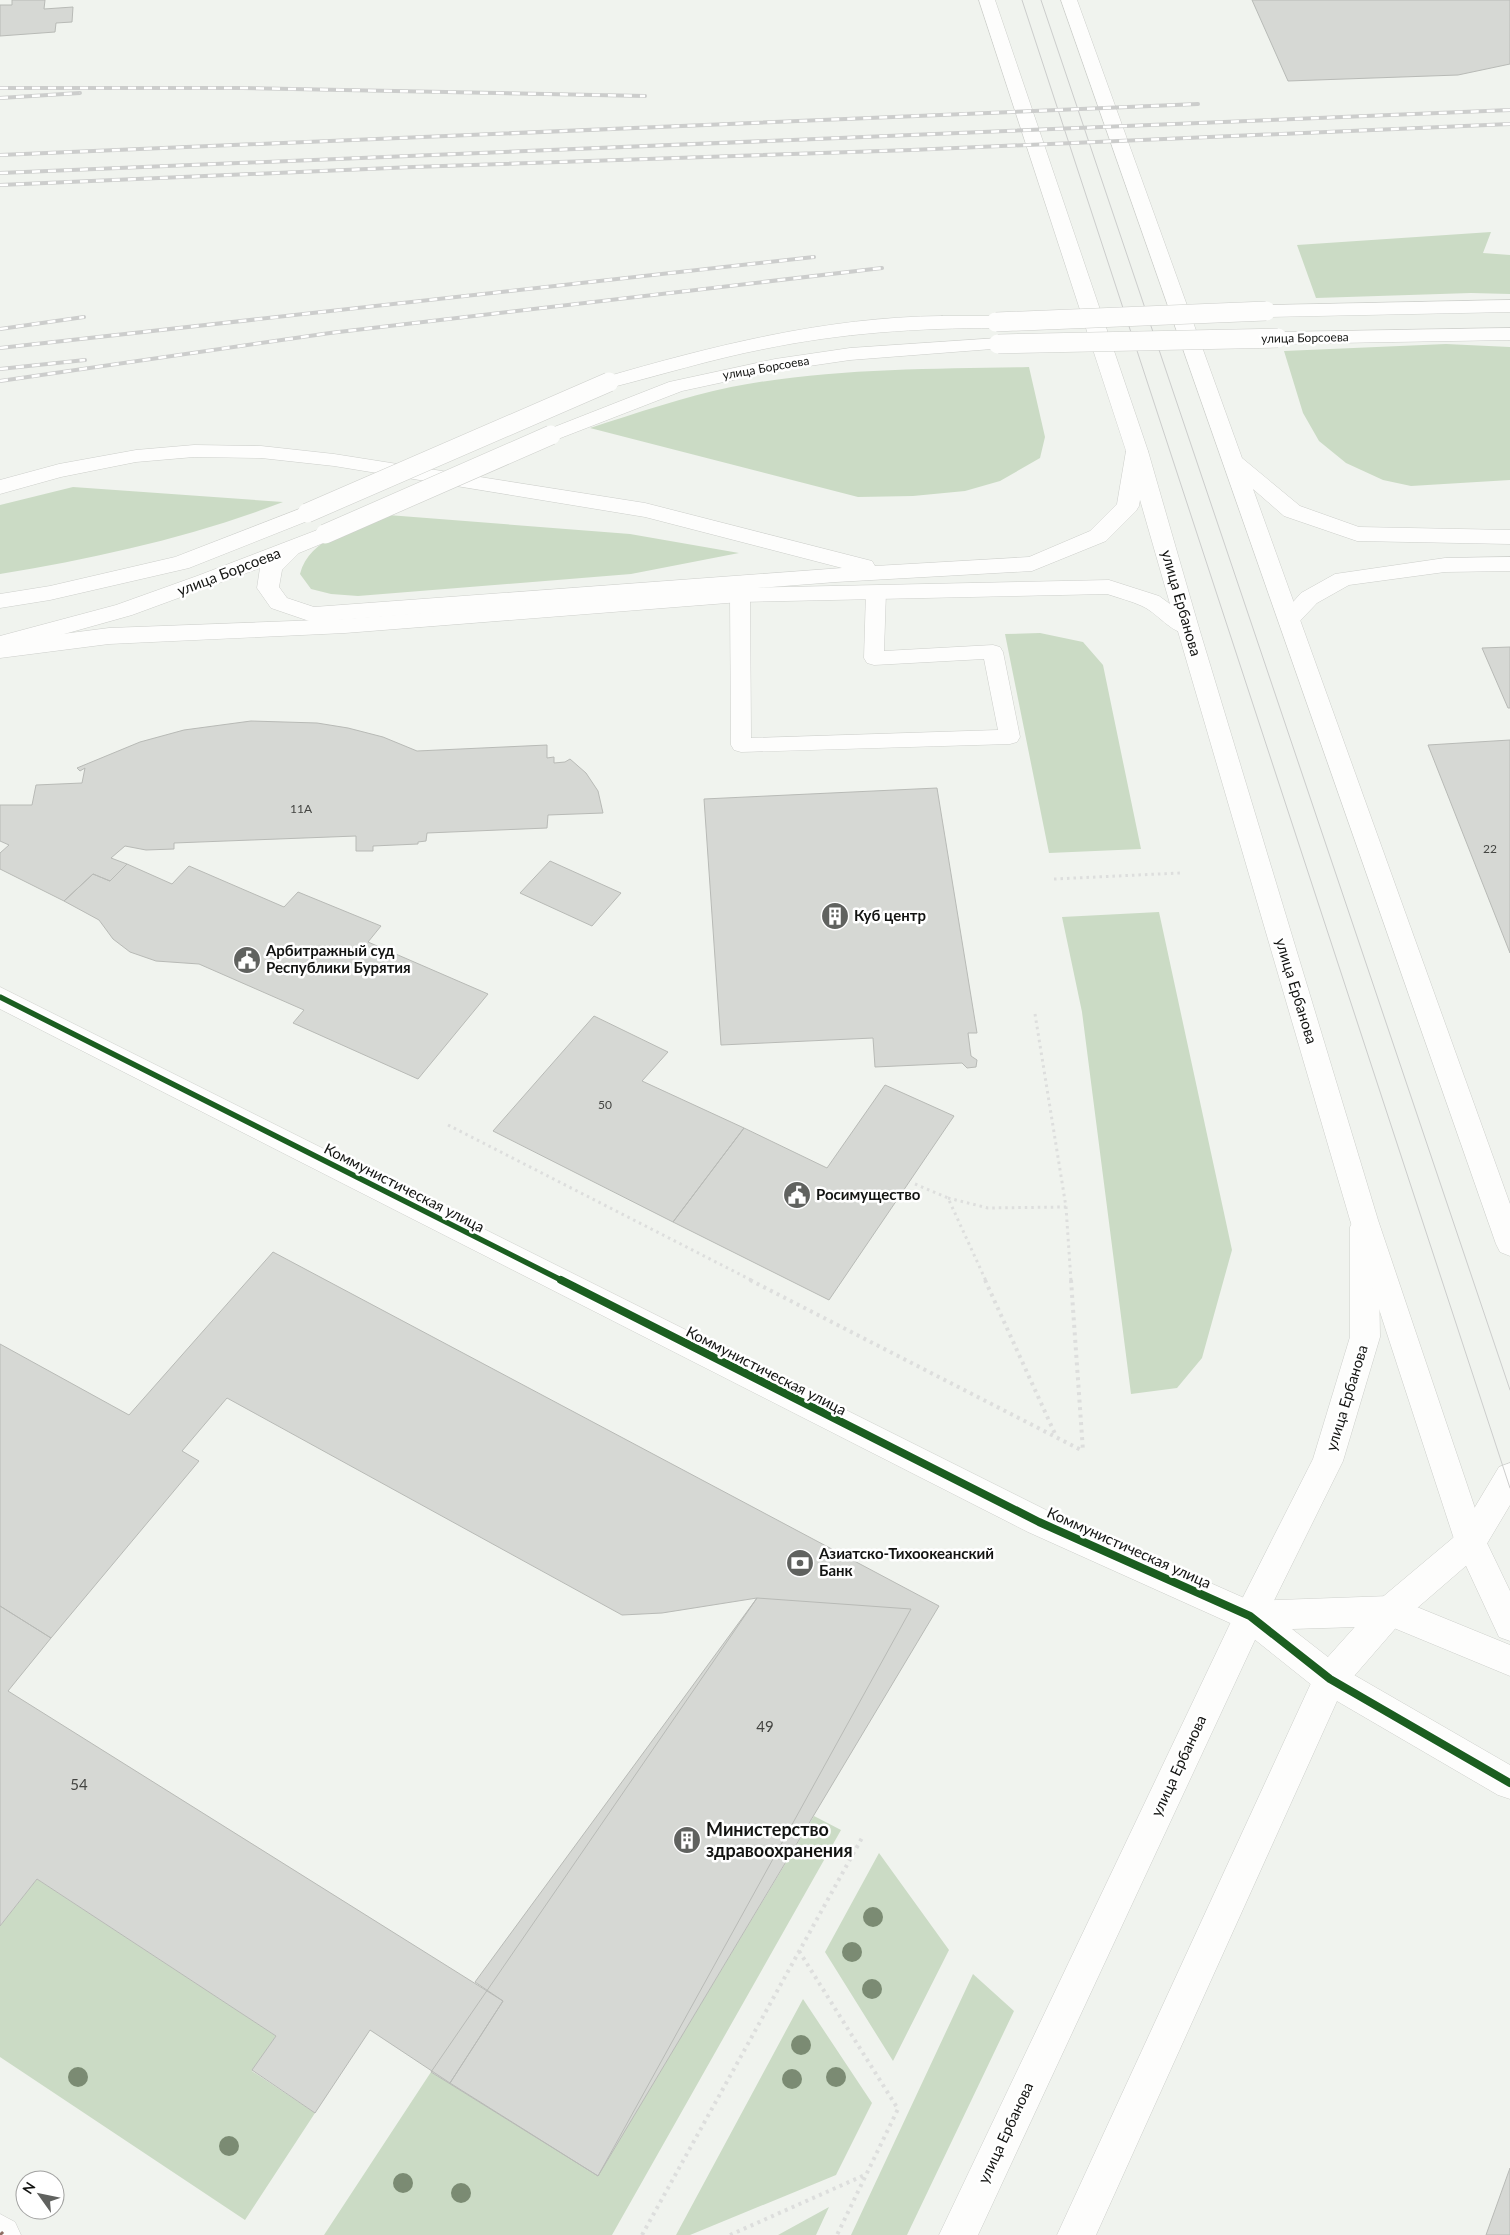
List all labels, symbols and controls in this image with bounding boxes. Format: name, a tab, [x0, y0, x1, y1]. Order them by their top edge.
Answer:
street label: улица Борсоева	[1261, 329, 1349, 346]
street label: улица Борсоева	[722, 353, 810, 382]
street label: улица Борсоева	[174, 543, 283, 599]
street label: улица Ербанова	[1158, 547, 1206, 658]
house number: 11А	[290, 801, 313, 816]
house number: 22	[1483, 841, 1497, 856]
building icon: Куб центр	[820, 901, 850, 931]
place label: Куб центр	[854, 906, 926, 924]
street label: улица Ербанова	[1272, 936, 1322, 1046]
place label: Арбитражный суд Республики Бурятия	[265, 941, 411, 976]
public building icon: Арбитражный суд Республики Бурятия	[232, 945, 262, 975]
house number: 50	[598, 1097, 612, 1112]
street label: Коммунистическая улица	[321, 1139, 488, 1235]
public building icon: Росимущество	[782, 1180, 812, 1210]
place label: Росимущество	[816, 1185, 921, 1203]
street label: Коммунистическая улица	[683, 1322, 850, 1418]
street label: улица Ербанова	[1321, 1343, 1371, 1453]
street label: Коммунистическая улица	[1045, 1503, 1214, 1591]
place label: Азиатско-Тихоокеанский Банк	[818, 1544, 994, 1579]
bank icon: Азиатско-Тихоокеанский Банк	[785, 1548, 815, 1578]
street label: улица Ербанова	[1147, 1712, 1209, 1819]
house number: 49	[756, 1717, 774, 1735]
house number: 54	[70, 1775, 88, 1793]
place label: Министерство здравоохранения	[706, 1818, 853, 1861]
building icon: Министерство здравоохранения	[672, 1825, 702, 1855]
street label: улица Ербанова	[974, 2079, 1036, 2186]
north arrow	[15, 2170, 65, 2220]
text: N	[19, 2178, 39, 2197]

